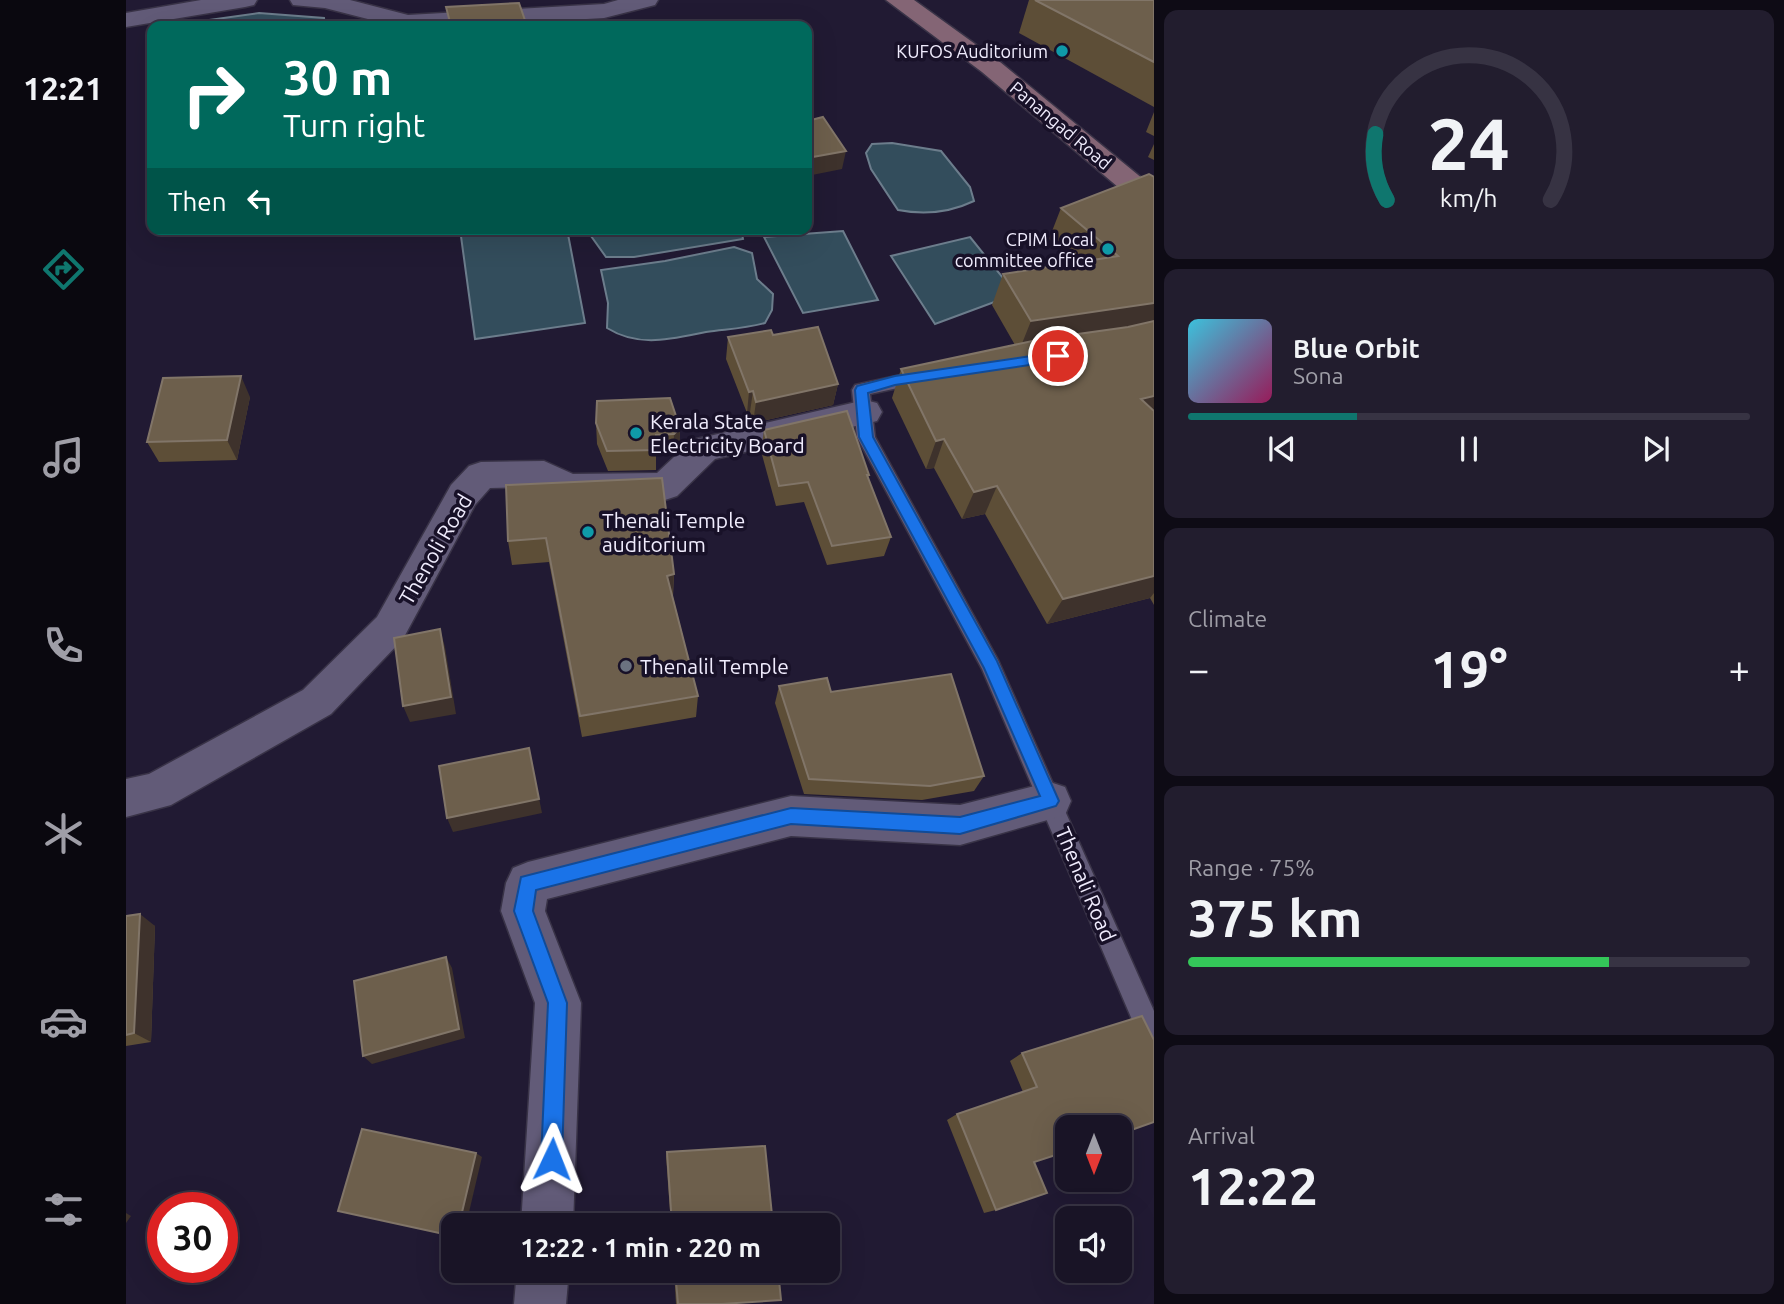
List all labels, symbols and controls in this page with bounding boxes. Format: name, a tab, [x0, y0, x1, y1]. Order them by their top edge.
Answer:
place label: KUFOS Auditorium	[896, 41, 1048, 61]
marker: KUFOS Auditorium	[1054, 43, 1070, 59]
icon: right	[168, 49, 259, 140]
text: 30 m	[283, 49, 392, 104]
text: 12:21	[23, 70, 103, 106]
street label: Panangad Road	[1007, 77, 1115, 173]
text: 24	[1428, 103, 1510, 185]
text: Turn right	[283, 107, 425, 143]
icon: left	[241, 182, 279, 220]
text: km/h	[1440, 184, 1498, 212]
text: Then	[168, 187, 227, 216]
place label: CPIM Local committee office	[955, 229, 1094, 270]
marker: CPIM Local committee office	[1100, 241, 1116, 257]
icon: directions	[39, 245, 88, 294]
pin	[1028, 326, 1088, 386]
text: Blue Orbit	[1293, 334, 1420, 363]
icon: arrive	[1039, 337, 1077, 375]
text: Sona	[1293, 363, 1343, 388]
place label: Kerala State Electricity Board	[650, 409, 805, 457]
marker: Kerala State Electricity Board	[628, 425, 644, 441]
icon: previous	[1263, 430, 1301, 468]
icon: pause	[1450, 430, 1488, 468]
icon: next	[1637, 430, 1675, 468]
icon: music	[39, 433, 88, 482]
street label: Thenoli Road	[394, 490, 476, 608]
place label: Thenali Temple auditorium	[602, 508, 745, 556]
marker: Thenali Temple auditorium	[580, 524, 596, 540]
text: Climate	[1188, 606, 1267, 631]
icon: phone	[39, 621, 88, 670]
text: 19°	[1430, 640, 1508, 698]
text: −	[1188, 648, 1209, 690]
text: +	[1729, 648, 1750, 690]
place label: Thenalil Temple	[640, 654, 789, 678]
marker: Thenalil Temple	[618, 658, 634, 674]
icon: climate	[39, 809, 88, 858]
street label: Thenali Road	[1051, 823, 1121, 945]
text: Range · 75%	[1188, 855, 1315, 880]
text: 375 km	[1188, 889, 1362, 947]
icon: car	[39, 997, 88, 1046]
north arrow	[1055, 1115, 1132, 1192]
map controls	[1055, 1115, 1132, 1283]
position arrow	[515, 1122, 589, 1196]
text: Arrival	[1188, 1123, 1255, 1148]
text: 12:22	[1188, 1157, 1318, 1215]
icon: filters	[39, 1185, 88, 1234]
speed limit sign: 30	[147, 1192, 238, 1283]
button: sound	[1055, 1206, 1132, 1283]
text: 12:22 · 1 min · 220 m	[520, 1233, 761, 1262]

